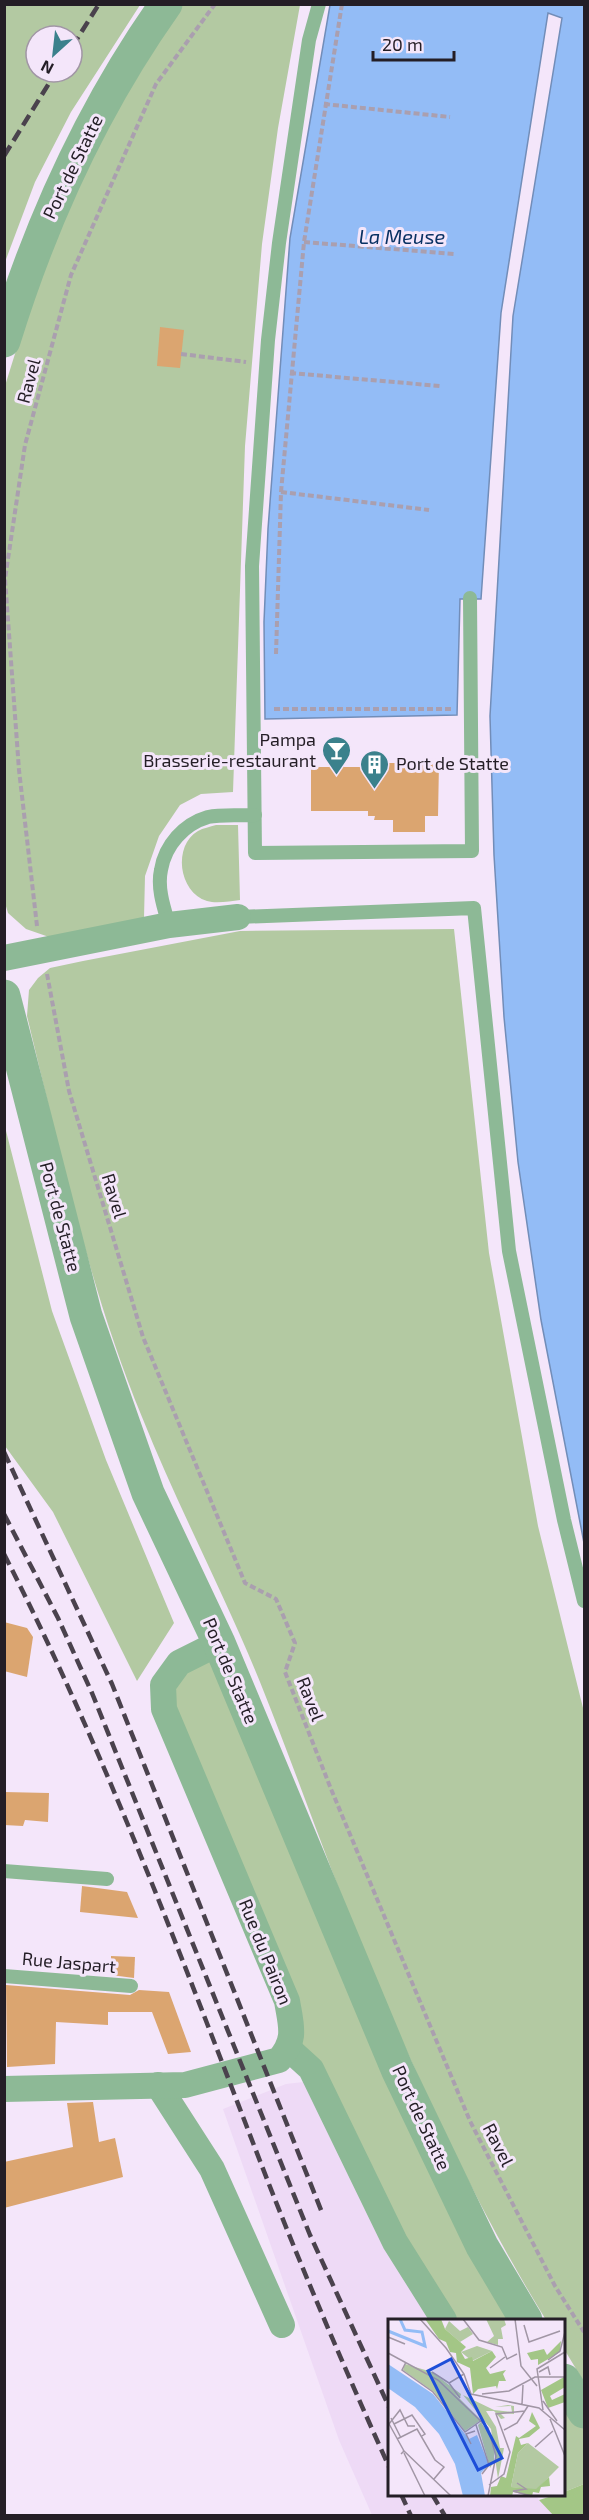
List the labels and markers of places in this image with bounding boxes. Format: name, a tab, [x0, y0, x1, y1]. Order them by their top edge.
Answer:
place label: Pampa Brasserie-restaurant	[143, 728, 316, 771]
bar icon: Pampa Brasserie-restaurant	[321, 734, 353, 776]
building icon: Port de Statte	[359, 748, 391, 790]
place label: Port de Statte	[396, 752, 509, 774]

